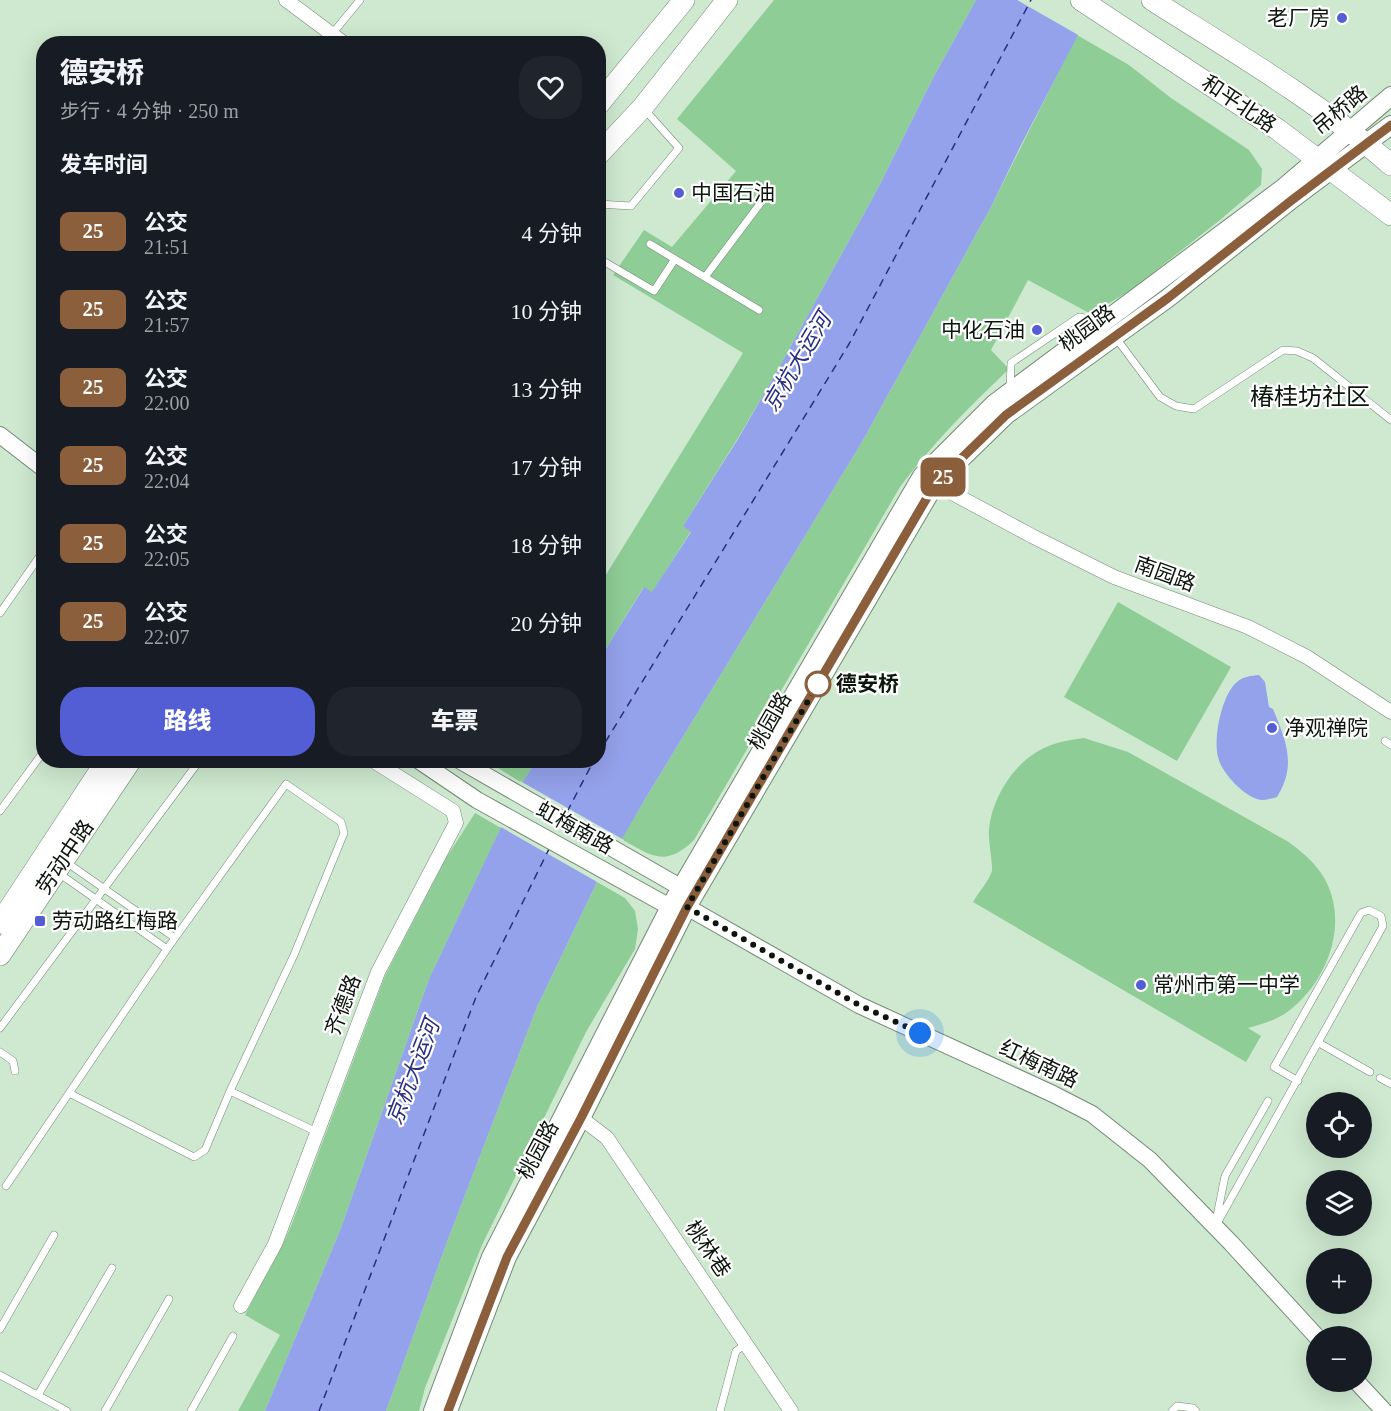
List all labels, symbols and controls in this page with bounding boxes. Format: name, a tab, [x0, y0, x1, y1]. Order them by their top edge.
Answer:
place label: 老厂房	[1267, 6, 1330, 30]
marker: 老厂房	[1335, 11, 1349, 25]
button: heart	[519, 56, 582, 119]
text: 德安桥	[60, 57, 144, 88]
street label: 和平北路	[1197, 71, 1281, 137]
street label: 吊桥路	[1308, 81, 1372, 139]
text: 步行 · 4 分钟 · 250 m	[60, 100, 239, 122]
text: 发车时间	[60, 152, 148, 177]
place label: 中国石油	[691, 181, 775, 205]
marker: 中国石油	[672, 186, 686, 200]
text: 公交	[144, 210, 188, 235]
text: 25	[83, 219, 104, 243]
text: 4 分钟	[521, 221, 582, 246]
text: 21:51	[144, 236, 190, 258]
text: 公交	[144, 288, 188, 313]
text: 25	[83, 297, 104, 321]
text: 10 分钟	[510, 299, 582, 324]
street label: 桃园路	[1054, 300, 1120, 356]
water label: 京杭大运河	[758, 305, 838, 416]
text: 21:57	[144, 314, 190, 336]
place label: 中化石油	[941, 318, 1025, 342]
marker: 中化石油	[1030, 323, 1044, 337]
text: 公交	[144, 366, 188, 391]
text: 25	[83, 375, 104, 399]
text: 13 分钟	[510, 377, 582, 402]
district label: 椿桂坊社区	[1250, 384, 1370, 410]
text: 22:00	[144, 392, 190, 414]
text: 公交	[144, 444, 188, 469]
text: 25	[83, 453, 104, 477]
text: 17 分钟	[510, 455, 582, 480]
line badge: 25	[916, 458, 970, 496]
text: 25	[933, 465, 954, 489]
text: 22:04	[144, 470, 190, 492]
text: 公交	[144, 522, 188, 547]
text: 25	[83, 531, 104, 555]
text: 18 分钟	[510, 533, 582, 558]
text: 22:05	[144, 548, 190, 570]
street label: 南园路	[1131, 552, 1199, 596]
text: 公交	[144, 600, 188, 625]
text: 25	[83, 609, 104, 633]
text: 20 分钟	[510, 611, 582, 636]
text: 22:07	[144, 626, 190, 648]
marker: 德安桥	[805, 671, 831, 697]
place label: 德安桥	[836, 672, 899, 696]
button: 路线	[60, 687, 315, 756]
button: 车票	[327, 687, 582, 756]
street label: 桃园路	[744, 688, 796, 754]
place label: 净观禅院	[1284, 716, 1368, 740]
marker: 净观禅院	[1265, 721, 1279, 735]
street label: 虹梅南路	[532, 797, 618, 859]
street label: 劳动中路	[32, 815, 98, 899]
place label: 劳动路红梅路	[52, 909, 178, 933]
marker: 劳动路红梅路	[33, 914, 47, 928]
street label: 齐德路	[321, 971, 365, 1039]
place label: 常州市第一中学	[1153, 973, 1300, 997]
marker: 常州市第一中学	[1134, 978, 1148, 992]
water label: 京杭大运河	[382, 1012, 446, 1128]
your location	[905, 1018, 935, 1048]
street label: 红梅南路	[996, 1035, 1082, 1093]
map controls	[1306, 1092, 1372, 1392]
button: locate	[1306, 1092, 1372, 1158]
street label: 桃园路	[513, 1117, 563, 1183]
button: layers	[1306, 1170, 1372, 1236]
street label: 桃林巷	[680, 1216, 736, 1282]
button: +	[1306, 1248, 1372, 1314]
button: −	[1306, 1326, 1372, 1392]

